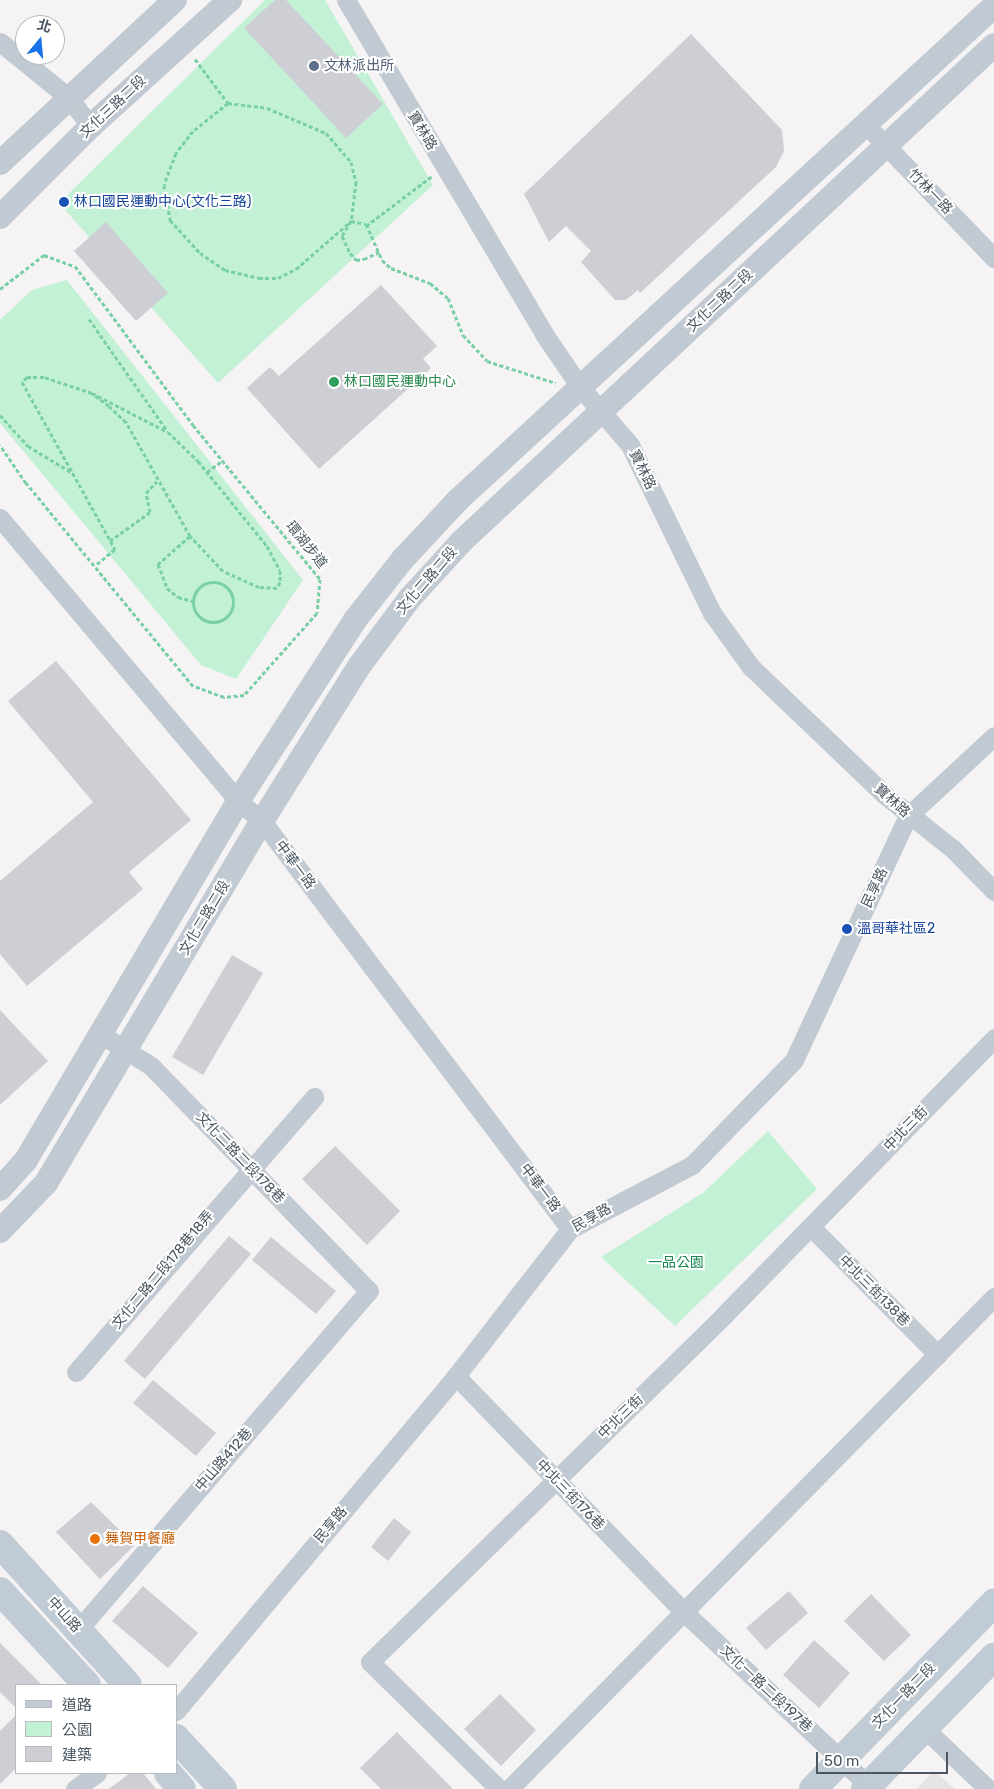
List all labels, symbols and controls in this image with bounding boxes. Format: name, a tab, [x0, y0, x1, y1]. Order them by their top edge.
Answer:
north arrow	[15, 15, 65, 65]
text: 北	[35, 16, 53, 36]
place label: 文林派出所	[324, 58, 394, 74]
marker: 文林派出所	[308, 60, 320, 72]
street label: 文化三路二段	[77, 72, 149, 142]
street label: 寶林路	[404, 109, 440, 153]
street label: 竹林一路	[905, 166, 955, 218]
place label: 林口國民運動中心(文化三路)	[74, 194, 251, 210]
marker: 林口國民運動中心(文化三路)	[58, 196, 70, 208]
street label: 文化二路二段	[684, 266, 756, 336]
place label: 林口國民運動中心	[344, 374, 456, 390]
marker: 林口國民運動中心	[328, 376, 340, 388]
street label: 寶林路	[625, 447, 659, 493]
street label: 環湖步道	[282, 518, 330, 572]
street label: 文化二路二段	[393, 544, 461, 618]
street label: 寶林路	[871, 781, 913, 821]
street label: 中華一路	[271, 838, 319, 892]
street label: 民享路	[859, 865, 891, 911]
street label: 文化二路二段	[176, 878, 234, 958]
place label: 溫哥華社區2	[857, 921, 935, 937]
marker: 溫哥華社區2	[841, 923, 853, 935]
street label: 中北三街	[881, 1103, 931, 1155]
street label: 文化二路二段178巷	[192, 1109, 288, 1207]
street label: 中華一路	[516, 1161, 564, 1215]
street label: 民享路	[570, 1200, 614, 1236]
street label: 文化二路二段178巷18弄	[109, 1208, 217, 1332]
street label: 中北三街138巷	[835, 1252, 913, 1330]
park label: 一品公園	[648, 1255, 704, 1271]
street label: 中北三街	[595, 1392, 647, 1442]
street label: 中山路412巷	[192, 1425, 256, 1495]
street label: 中北三街176巷	[532, 1456, 608, 1534]
street label: 民享路	[311, 1504, 351, 1546]
place label: 舞賀甲餐廳	[105, 1531, 175, 1547]
marker: 舞賀甲餐廳	[89, 1533, 101, 1545]
street label: 中山路	[44, 1594, 84, 1636]
street label: 文化一路二段197巷	[717, 1642, 815, 1736]
street label: 文化一路二段	[869, 1660, 939, 1732]
legend	[15, 1684, 178, 1774]
text: 道路	[62, 1696, 92, 1714]
text: 公園	[62, 1721, 92, 1739]
scale bar	[819, 1742, 952, 1774]
text: 建築	[62, 1746, 92, 1764]
text: 50 m	[824, 1752, 859, 1770]

